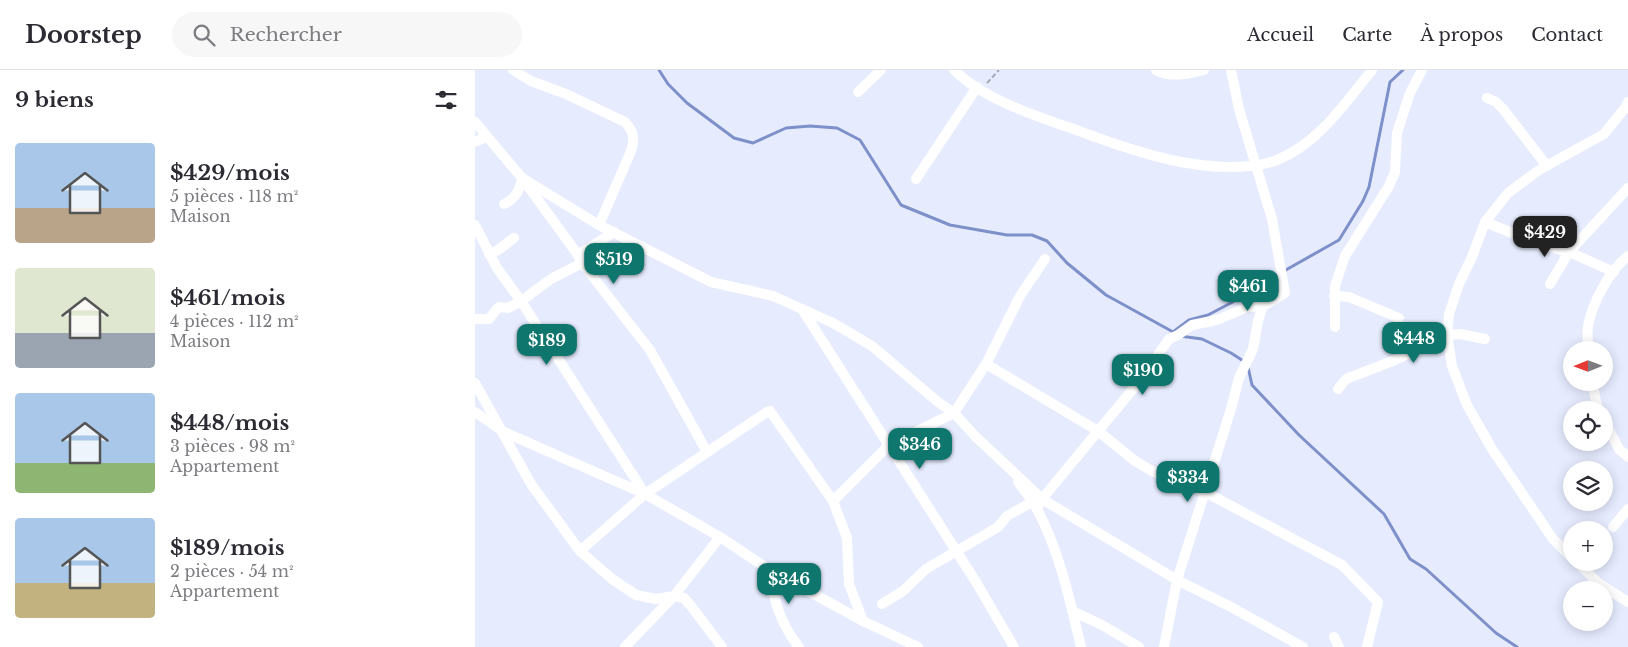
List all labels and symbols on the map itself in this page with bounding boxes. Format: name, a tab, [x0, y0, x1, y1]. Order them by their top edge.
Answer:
pin: $429	[1515, 216, 1575, 258]
pin: $519	[584, 242, 644, 285]
pin: $461	[1218, 270, 1278, 312]
pin: $448	[1384, 322, 1444, 364]
pin: $189	[517, 324, 577, 366]
north arrow	[1563, 341, 1613, 391]
pin: $190	[1113, 354, 1173, 396]
pin: $346	[890, 428, 950, 470]
pin: $334	[1158, 460, 1218, 503]
pin: $346	[759, 562, 819, 605]

